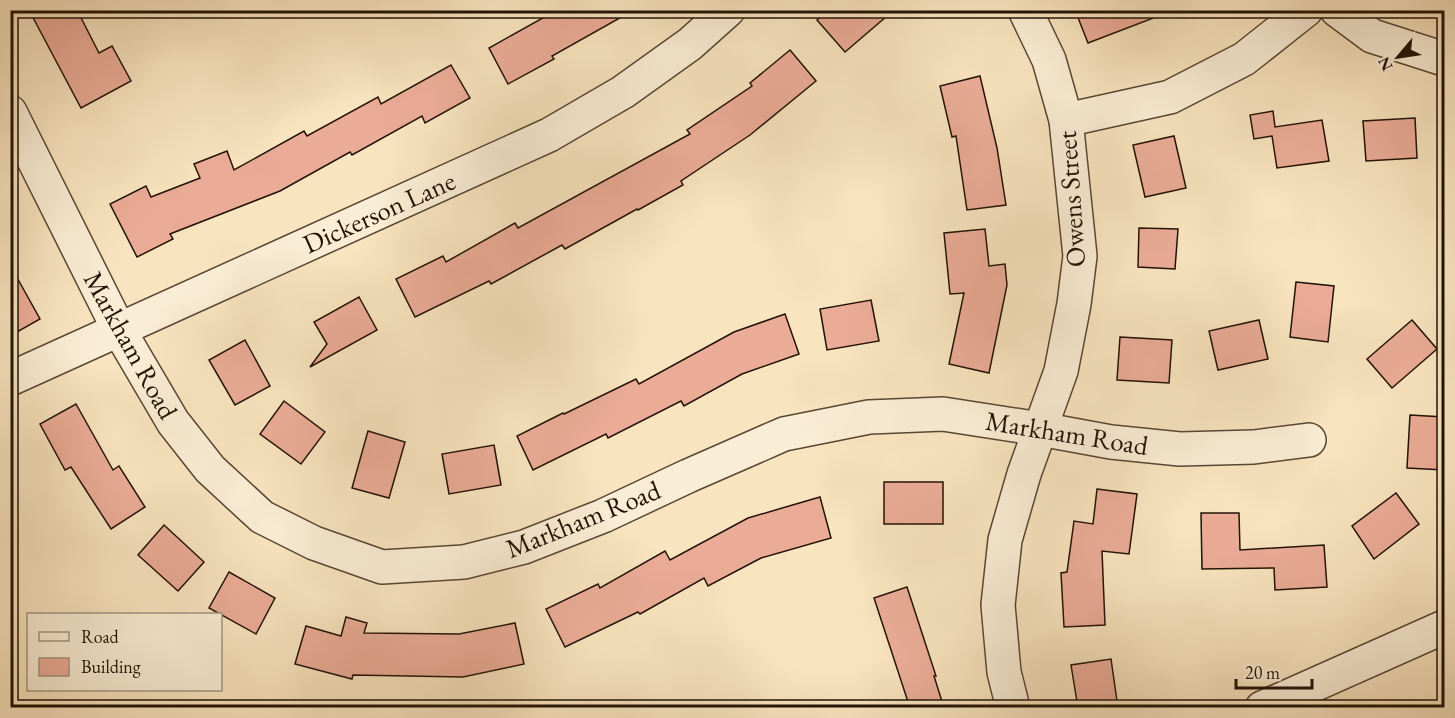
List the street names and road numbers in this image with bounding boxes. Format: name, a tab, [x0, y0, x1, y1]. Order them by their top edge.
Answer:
street label: Owens Street	[1049, 129, 1093, 268]
street label: Dickerson Lane	[297, 163, 461, 261]
street label: Markham Road	[76, 265, 186, 425]
street label: Markham Road	[983, 403, 1151, 463]
street label: Markham Road	[500, 472, 666, 566]

